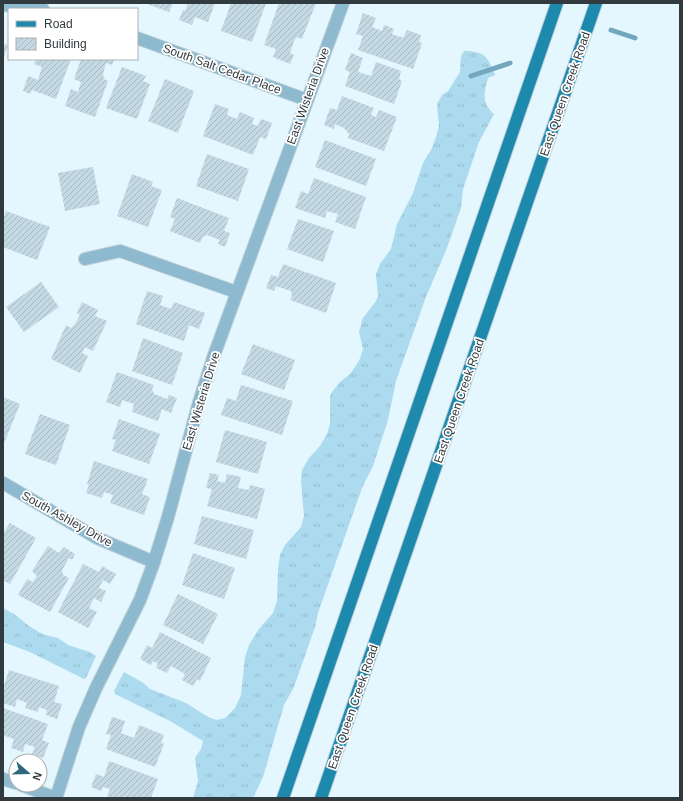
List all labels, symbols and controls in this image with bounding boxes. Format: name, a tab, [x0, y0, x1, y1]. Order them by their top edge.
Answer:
legend	[8, 8, 138, 60]
text: Road	[44, 17, 73, 31]
street label: East Queen Creek Road	[537, 30, 593, 158]
text: Building	[44, 37, 87, 51]
street label: South Salt Cedar Place	[161, 41, 283, 97]
street label: East Wisteria Drive	[284, 45, 332, 146]
street label: East Queen Creek Road	[431, 337, 487, 465]
street label: East Wisteria Drive	[179, 350, 223, 452]
street label: South Ashley Drive	[19, 488, 115, 550]
street label: East Queen Creek Road	[325, 643, 381, 771]
north arrow	[8, 753, 48, 793]
text: N	[30, 771, 44, 782]

